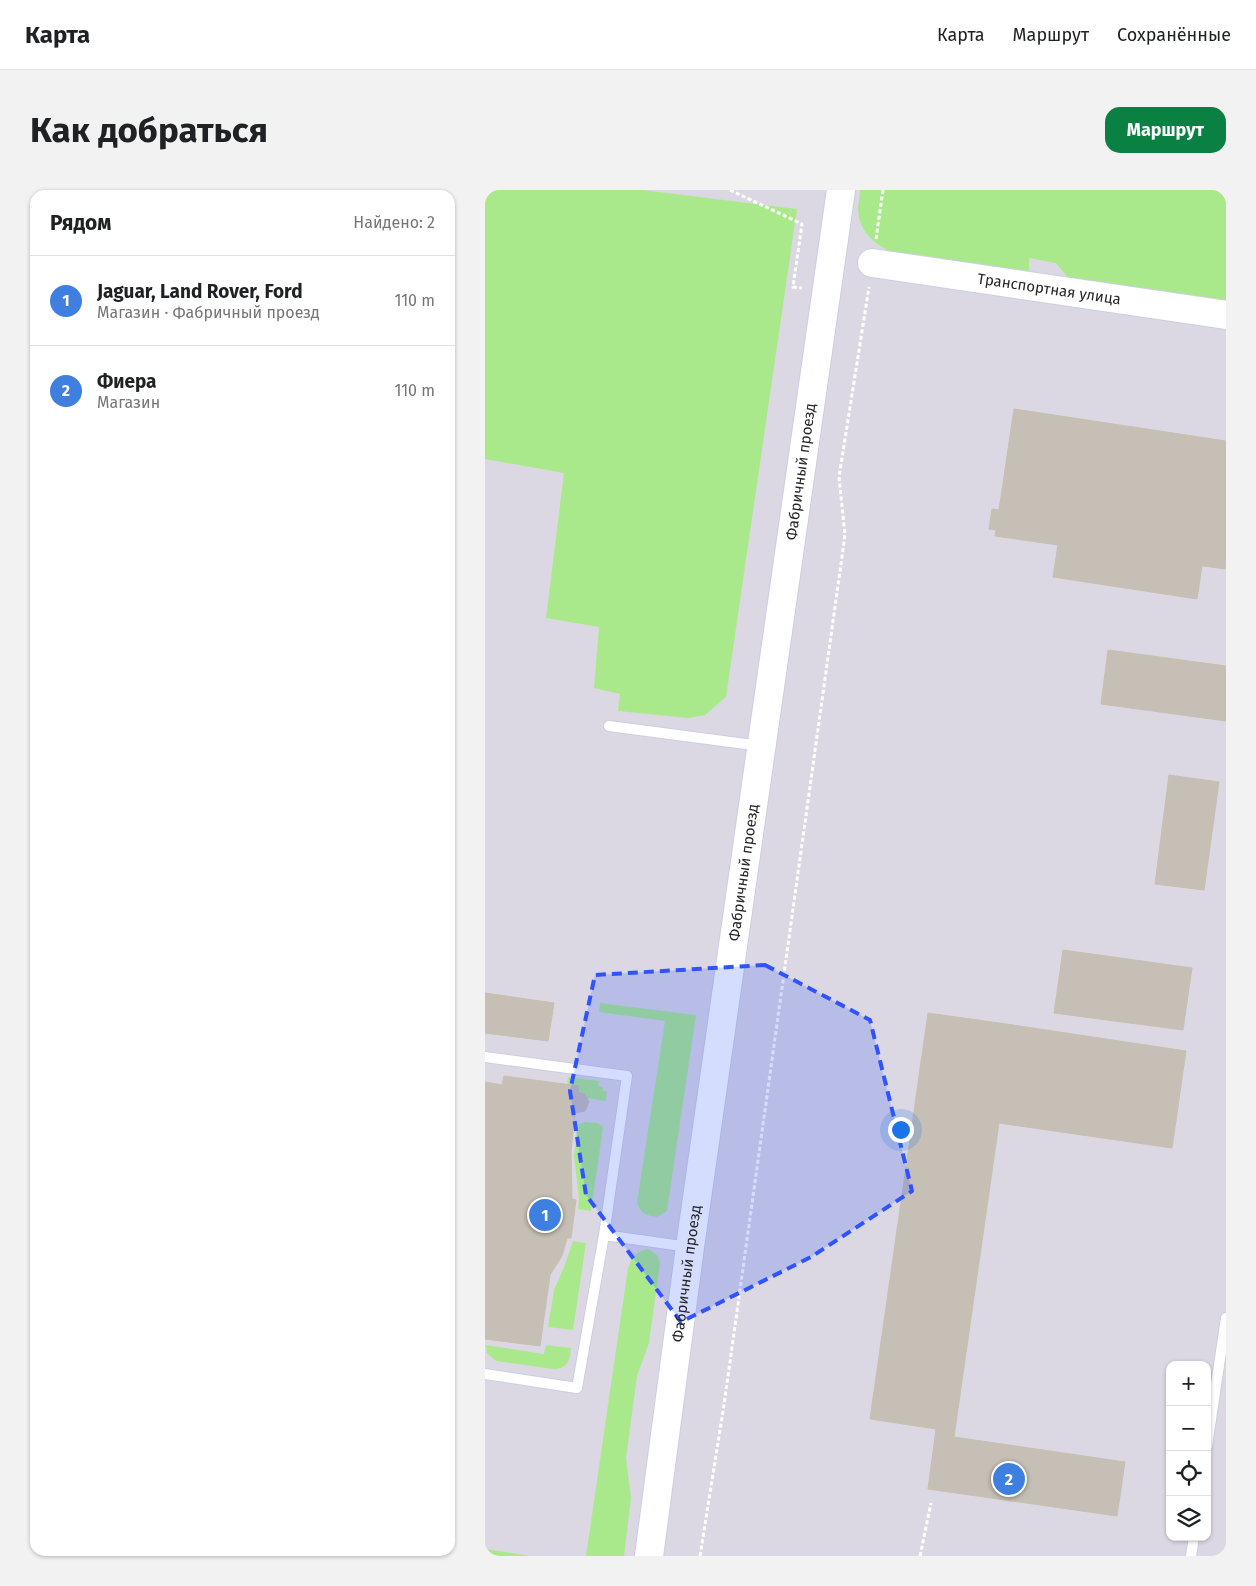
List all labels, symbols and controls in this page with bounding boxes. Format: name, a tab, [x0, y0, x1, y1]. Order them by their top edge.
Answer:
text: Карта	[25, 21, 90, 49]
text: Карта	[937, 24, 985, 46]
text: Маршрут	[1013, 24, 1089, 46]
text: Сохранённые	[1117, 24, 1231, 46]
button: Маршрут	[1105, 107, 1226, 153]
text: Как добраться	[30, 109, 268, 151]
text: Рядом	[50, 210, 111, 236]
text: Найдено: 2	[353, 213, 435, 232]
street label: Транспортная улица	[976, 270, 1122, 308]
text: Jaguar, Land Rover, Ford	[97, 280, 303, 303]
text: 1	[62, 291, 70, 310]
text: 110 m	[394, 291, 435, 310]
text: Магазин · Фабричный проезд	[97, 303, 320, 322]
text: Фиера	[97, 370, 157, 393]
text: 2	[62, 381, 70, 400]
text: 110 m	[394, 381, 435, 400]
text: Магазин	[97, 393, 160, 412]
street label: Фабричный проезд	[782, 402, 819, 541]
street label: Фабричный проезд	[725, 803, 762, 942]
your location	[888, 1117, 914, 1143]
pin: 1	[529, 1196, 561, 1234]
street label: Фабричный проезд	[668, 1204, 705, 1343]
map controls	[1166, 1361, 1211, 1541]
button: +	[1166, 1361, 1211, 1406]
button: −	[1166, 1406, 1211, 1451]
button: locate	[1166, 1451, 1211, 1496]
pin: 2	[993, 1460, 1025, 1498]
button: layers	[1166, 1496, 1211, 1541]

